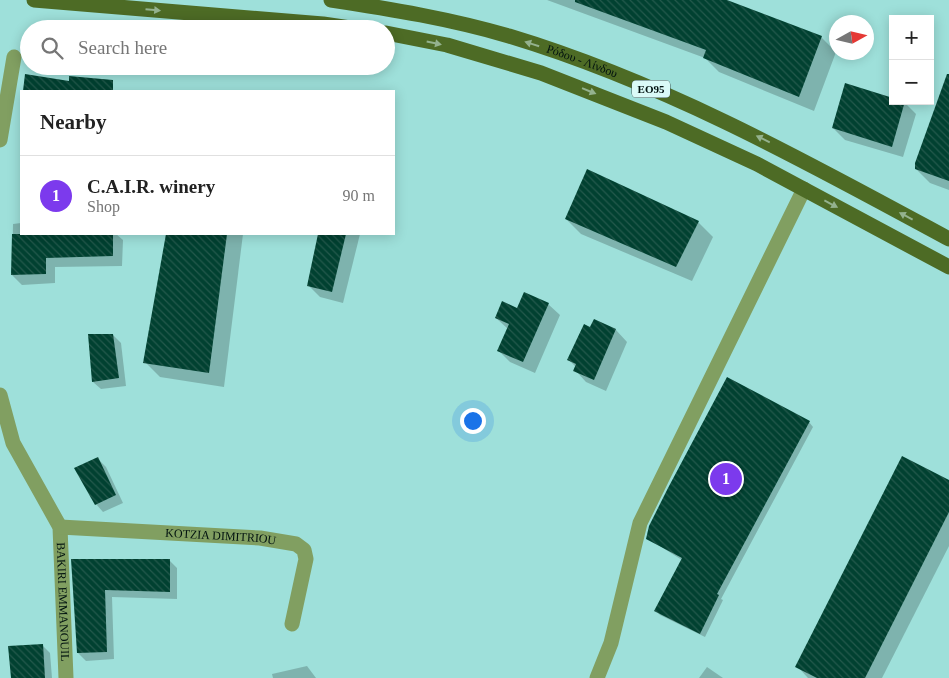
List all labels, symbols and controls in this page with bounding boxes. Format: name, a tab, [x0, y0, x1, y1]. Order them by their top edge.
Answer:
one-way arrow	[145, 6, 161, 14]
north arrow	[829, 15, 874, 60]
map controls	[889, 15, 934, 105]
button: +	[889, 15, 934, 60]
search box	[20, 20, 395, 75]
icon: search	[38, 34, 66, 62]
text: Search here	[78, 37, 167, 58]
one-way arrow	[426, 39, 442, 47]
one-way arrow	[524, 40, 539, 48]
street label: Ρόδου - Λίνδου	[545, 42, 620, 81]
button: −	[889, 60, 934, 105]
road number: ΕΟ95	[632, 80, 670, 98]
one-way arrow	[582, 87, 596, 95]
text: Nearby	[40, 110, 107, 134]
one-way arrow	[756, 135, 770, 143]
text: C.A.I.R. winery	[87, 176, 215, 197]
text: 1	[52, 187, 60, 204]
text: 90 m	[343, 187, 375, 204]
text: Shop	[87, 198, 120, 215]
one-way arrow	[824, 200, 839, 208]
one-way arrow	[899, 212, 913, 220]
your location	[460, 408, 486, 434]
pin: 1	[710, 460, 742, 498]
street label: KOTZIA DIMITRIOU	[165, 526, 277, 548]
street label: BAKIRI EMMANOUIL	[54, 542, 72, 662]

